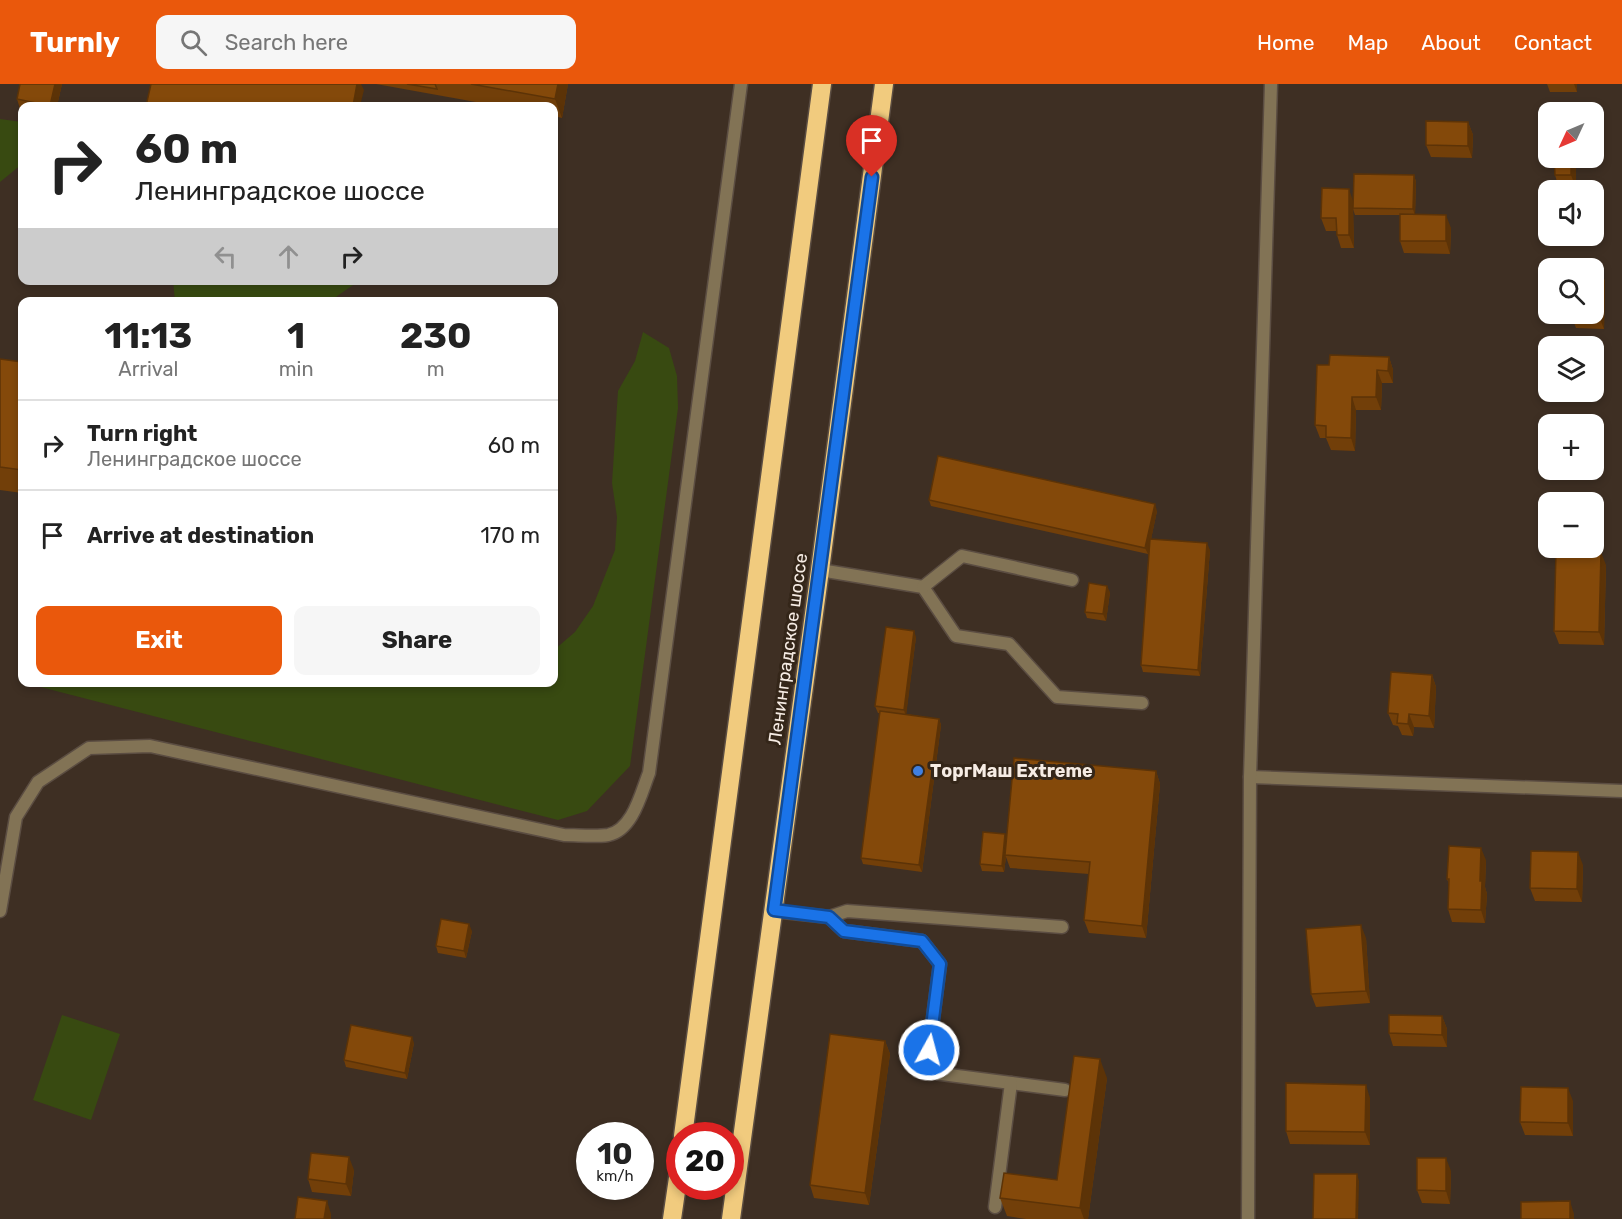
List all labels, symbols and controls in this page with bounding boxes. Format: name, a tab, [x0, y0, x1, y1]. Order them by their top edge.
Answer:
search box	[156, 15, 576, 69]
text: Turnly	[30, 26, 120, 59]
icon: search	[177, 26, 210, 59]
text: Search here	[225, 29, 348, 56]
text: Home	[1257, 30, 1314, 55]
text: Map	[1347, 30, 1388, 55]
text: About	[1421, 30, 1481, 55]
text: Contact	[1514, 30, 1592, 55]
north arrow	[1538, 102, 1604, 168]
map controls	[1538, 102, 1604, 558]
pin	[846, 115, 897, 177]
text: 60 m	[135, 124, 238, 174]
icon: arrive	[855, 124, 888, 157]
icon: right	[36, 126, 114, 204]
text: Ленинградское шоссе	[135, 175, 425, 207]
button: sound	[1538, 180, 1604, 246]
icon: left	[209, 240, 242, 273]
icon: ahead	[272, 240, 305, 273]
icon: right	[335, 240, 368, 273]
button: search	[1538, 258, 1604, 324]
text: 11:13	[104, 314, 192, 357]
text: 1	[287, 314, 305, 357]
text: 230	[400, 314, 472, 357]
button: layers	[1538, 336, 1604, 402]
text: Arrival	[118, 357, 178, 381]
text: min	[279, 357, 314, 381]
text: m	[427, 357, 445, 381]
button: +	[1538, 414, 1604, 480]
text: Turn right	[87, 420, 197, 447]
icon: right	[36, 429, 69, 462]
text: 60 m	[488, 432, 540, 459]
text: Ленинградское шоссе	[87, 447, 302, 471]
button: −	[1538, 492, 1604, 558]
icon: arrive	[36, 519, 69, 552]
text: Arrive at destination	[87, 522, 314, 549]
text: 170 m	[480, 522, 540, 549]
street label: Ленинградское шоссе	[764, 552, 812, 746]
button: Exit	[36, 606, 282, 675]
button: Share	[294, 606, 540, 675]
place label: ТоргМаш Extreme	[930, 760, 1093, 782]
marker: ТоргМаш Extreme	[911, 764, 925, 778]
position arrow	[897, 1018, 961, 1082]
speed limit sign: 20	[666, 1122, 744, 1200]
text: 10	[597, 1136, 633, 1172]
text: km/h	[596, 1167, 634, 1185]

